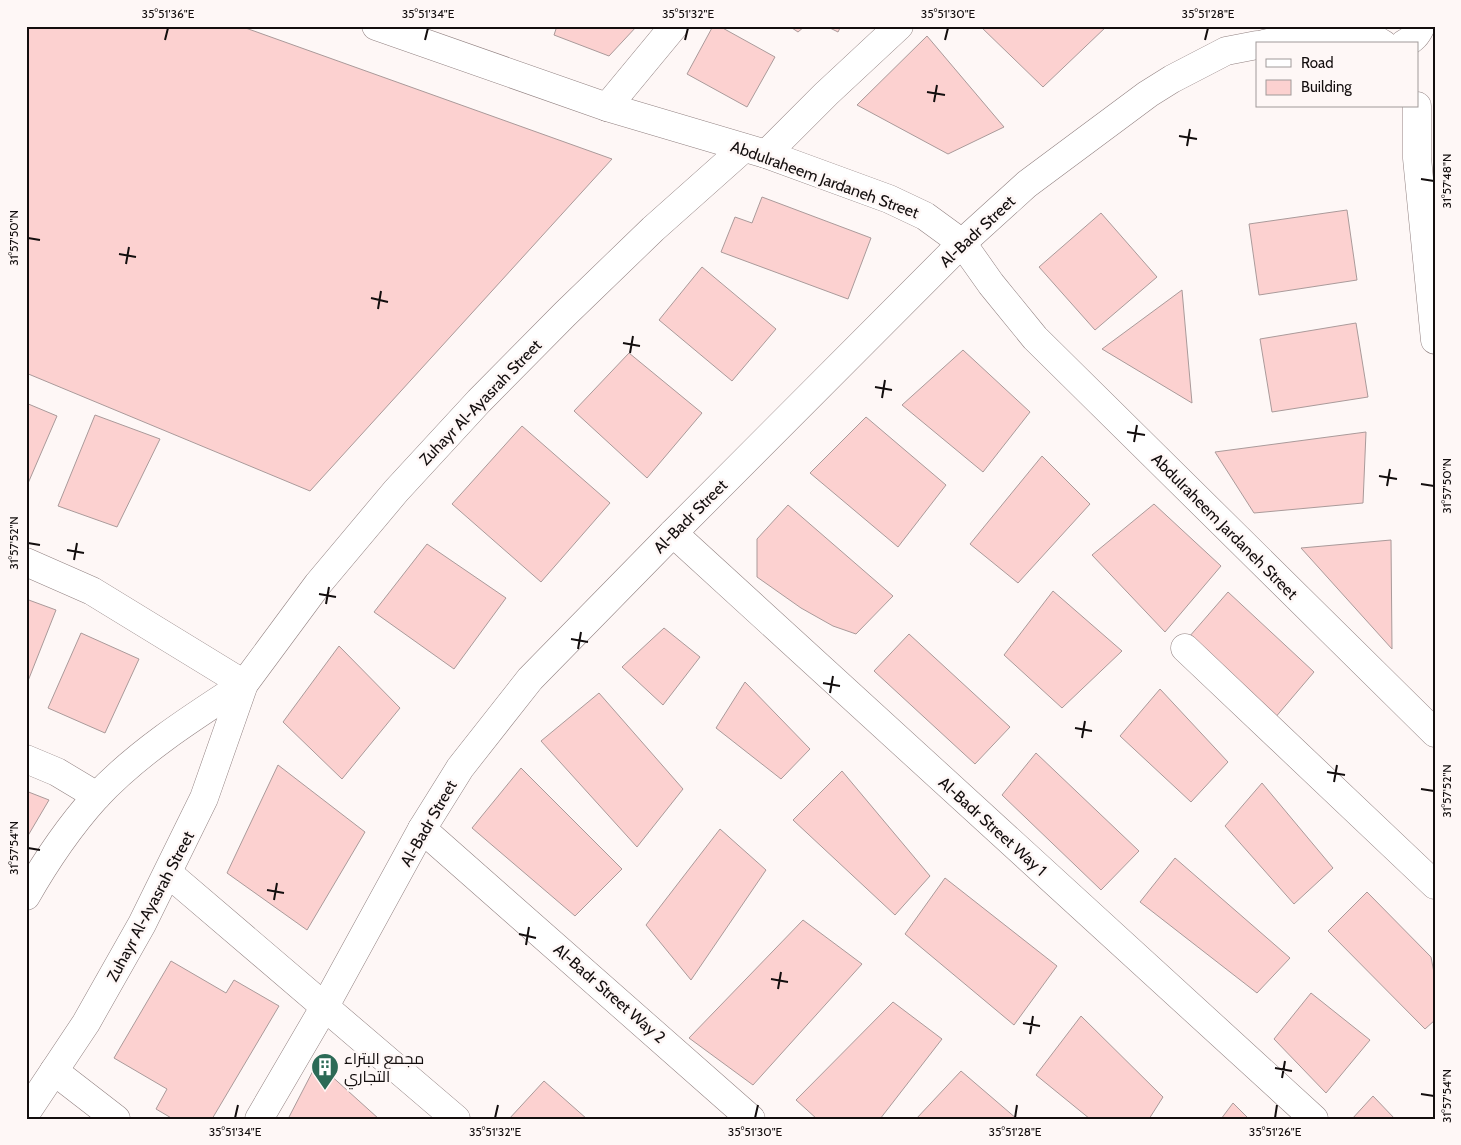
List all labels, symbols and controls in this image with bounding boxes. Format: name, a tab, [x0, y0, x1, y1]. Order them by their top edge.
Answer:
text: 35°51'36"E	[142, 6, 195, 21]
text: 35°51'34"E	[402, 6, 455, 21]
text: 35°51'32"E	[662, 6, 714, 21]
text: 35°51'30"E	[921, 6, 976, 21]
text: 35°51'28"E	[1181, 6, 1235, 21]
legend	[1256, 42, 1418, 108]
text: Road	[1301, 54, 1334, 72]
text: Building	[1301, 78, 1352, 96]
street label: Abdulraheem Jardaneh Street	[728, 137, 922, 223]
text: 31°57'48"N	[1439, 154, 1454, 208]
street label: Al-Badr Street	[936, 191, 1019, 271]
text: 31°57'50"N	[6, 210, 21, 266]
street label: Zuhayr Al-Ayasrah Street	[415, 335, 546, 469]
street label: Abdulraheem Jardaneh Street	[1148, 449, 1302, 604]
text: 31°57'50"N	[1439, 458, 1454, 514]
street label: Al-Badr Street	[650, 475, 732, 557]
text: 31°57'52"N	[6, 516, 21, 570]
text: 31°57'52"N	[1439, 764, 1454, 818]
street label: Al-Badr Street Way 1	[935, 773, 1051, 880]
street label: Al-Badr Street	[396, 776, 461, 870]
text: 31°57'54"N	[6, 821, 21, 875]
street label: Zuhayr Al-Ayasrah Street	[103, 827, 198, 985]
street label: Al-Badr Street Way 2	[550, 940, 669, 1047]
place label: مجمع البتراء التجاري	[344, 1049, 424, 1090]
building icon: مجمع البتراء التجاري	[310, 1052, 340, 1091]
text: 31°57'54"N	[1439, 1069, 1454, 1123]
text: 35°51'34"E	[209, 1124, 262, 1139]
text: 35°51'32"E	[469, 1124, 521, 1139]
text: 35°51'30"E	[728, 1124, 783, 1139]
text: 35°51'28"E	[988, 1124, 1042, 1139]
text: 35°51'26"E	[1249, 1124, 1302, 1139]

